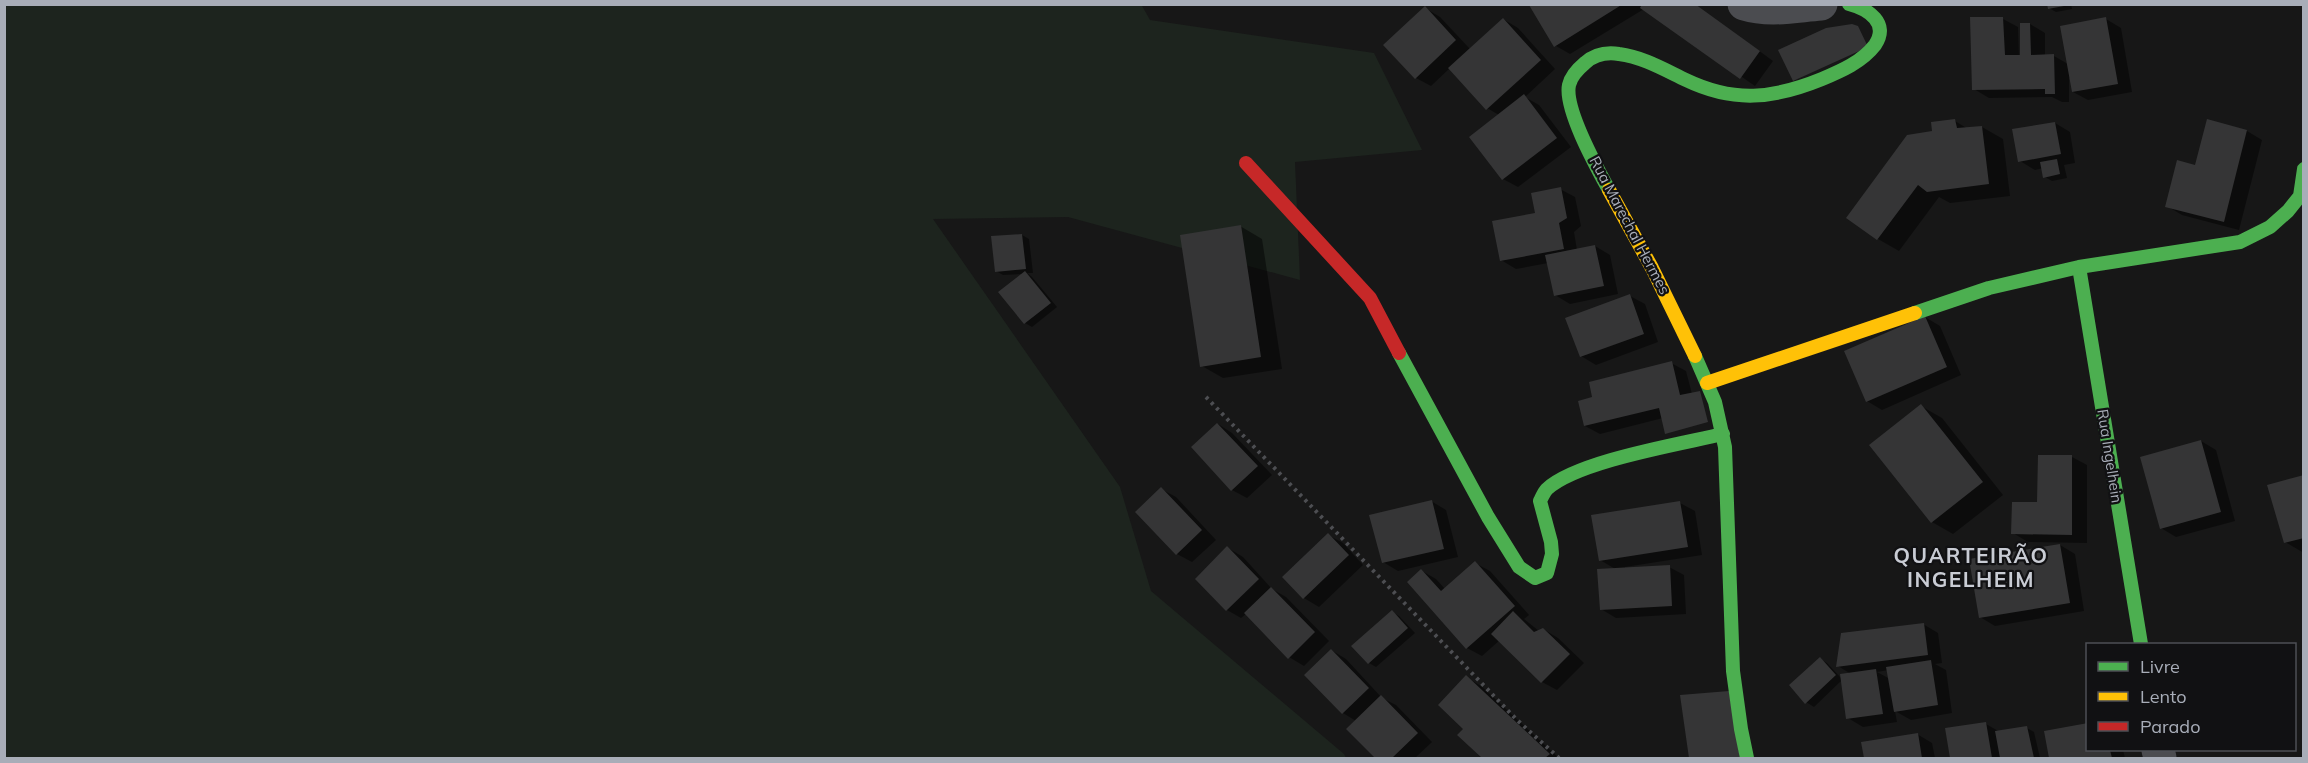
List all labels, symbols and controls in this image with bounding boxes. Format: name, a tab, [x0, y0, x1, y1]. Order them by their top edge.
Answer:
street label: Rua Marechal Hermes	[1585, 153, 1675, 297]
street label: Rua Ingelhein	[2093, 408, 2127, 504]
district label: QUARTEIRÃO INGELHEIM	[1894, 542, 2048, 592]
legend	[2086, 643, 2296, 751]
text: Livre	[2140, 655, 2180, 678]
text: Lento	[2140, 685, 2187, 708]
text: Parado	[2140, 715, 2200, 738]

